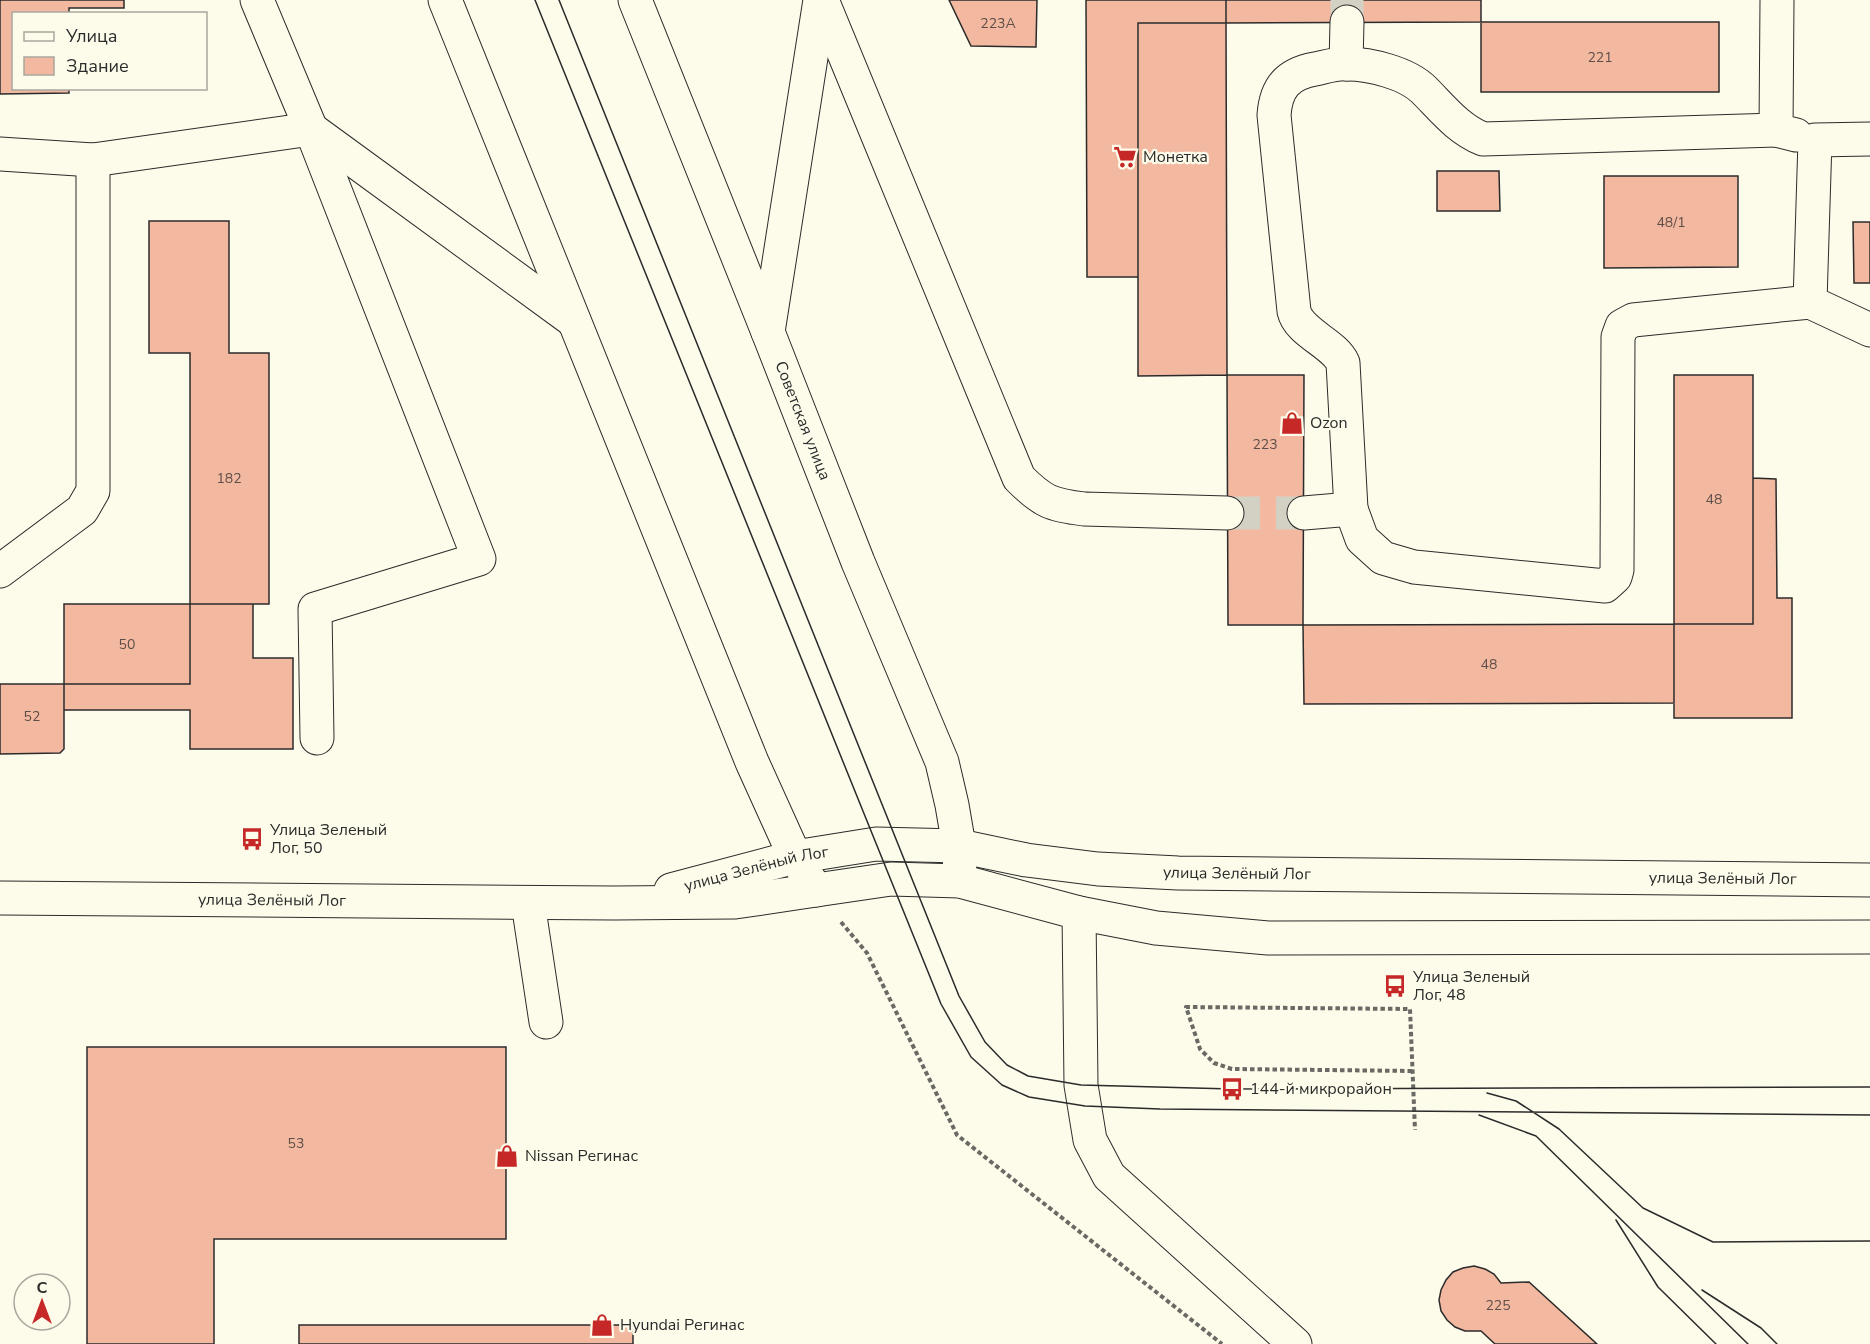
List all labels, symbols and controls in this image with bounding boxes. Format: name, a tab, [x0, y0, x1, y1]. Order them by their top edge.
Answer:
legend	[12, 12, 207, 90]
house number: 223А	[980, 14, 1016, 33]
text: Улица	[65, 24, 117, 48]
house number: 221	[1587, 48, 1613, 67]
text: Здание	[66, 54, 129, 78]
supermarket icon: Монетка	[1112, 144, 1138, 170]
place label: Монетка	[1143, 146, 1208, 168]
house number: 48/1	[1656, 213, 1686, 232]
street label: Советская улица	[770, 358, 836, 484]
shop icon: Ozon	[1279, 410, 1305, 436]
place label: Ozon	[1310, 412, 1348, 434]
house number: 223	[1252, 435, 1278, 454]
house number: 182	[216, 469, 242, 488]
house number: 48	[1706, 490, 1722, 509]
house number: 50	[119, 635, 135, 654]
house number: 48	[1481, 655, 1497, 674]
house number: 52	[24, 707, 40, 726]
place label: Улица Зеленый Лог, 50	[269, 819, 387, 859]
bus stop icon: Улица Зеленый Лог, 50	[239, 826, 265, 852]
street label: улица Зелёный Лог	[682, 841, 830, 897]
street label: улица Зелёный Лог	[1162, 861, 1311, 885]
street label: улица Зелёный Лог	[1649, 867, 1797, 890]
street label: улица Зелёный Лог	[198, 889, 346, 912]
place label: Улица Зеленый Лог, 48	[1412, 966, 1530, 1006]
bus stop icon: Улица Зеленый Лог, 48	[1382, 973, 1408, 999]
bus stop icon: 144-й микрорайон	[1219, 1076, 1245, 1102]
place label: 144-й микрорайон	[1250, 1078, 1392, 1100]
house number: 53	[288, 1134, 304, 1153]
shop icon: Nissan Регинас	[494, 1143, 520, 1169]
place label: Nissan Регинас	[525, 1145, 638, 1167]
north arrow	[12, 1272, 72, 1332]
text: С	[37, 1277, 48, 1299]
house number: 225	[1485, 1296, 1511, 1315]
shop icon: Hyundai Регинас	[589, 1312, 615, 1338]
place label: Hyundai Регинас	[620, 1314, 745, 1336]

